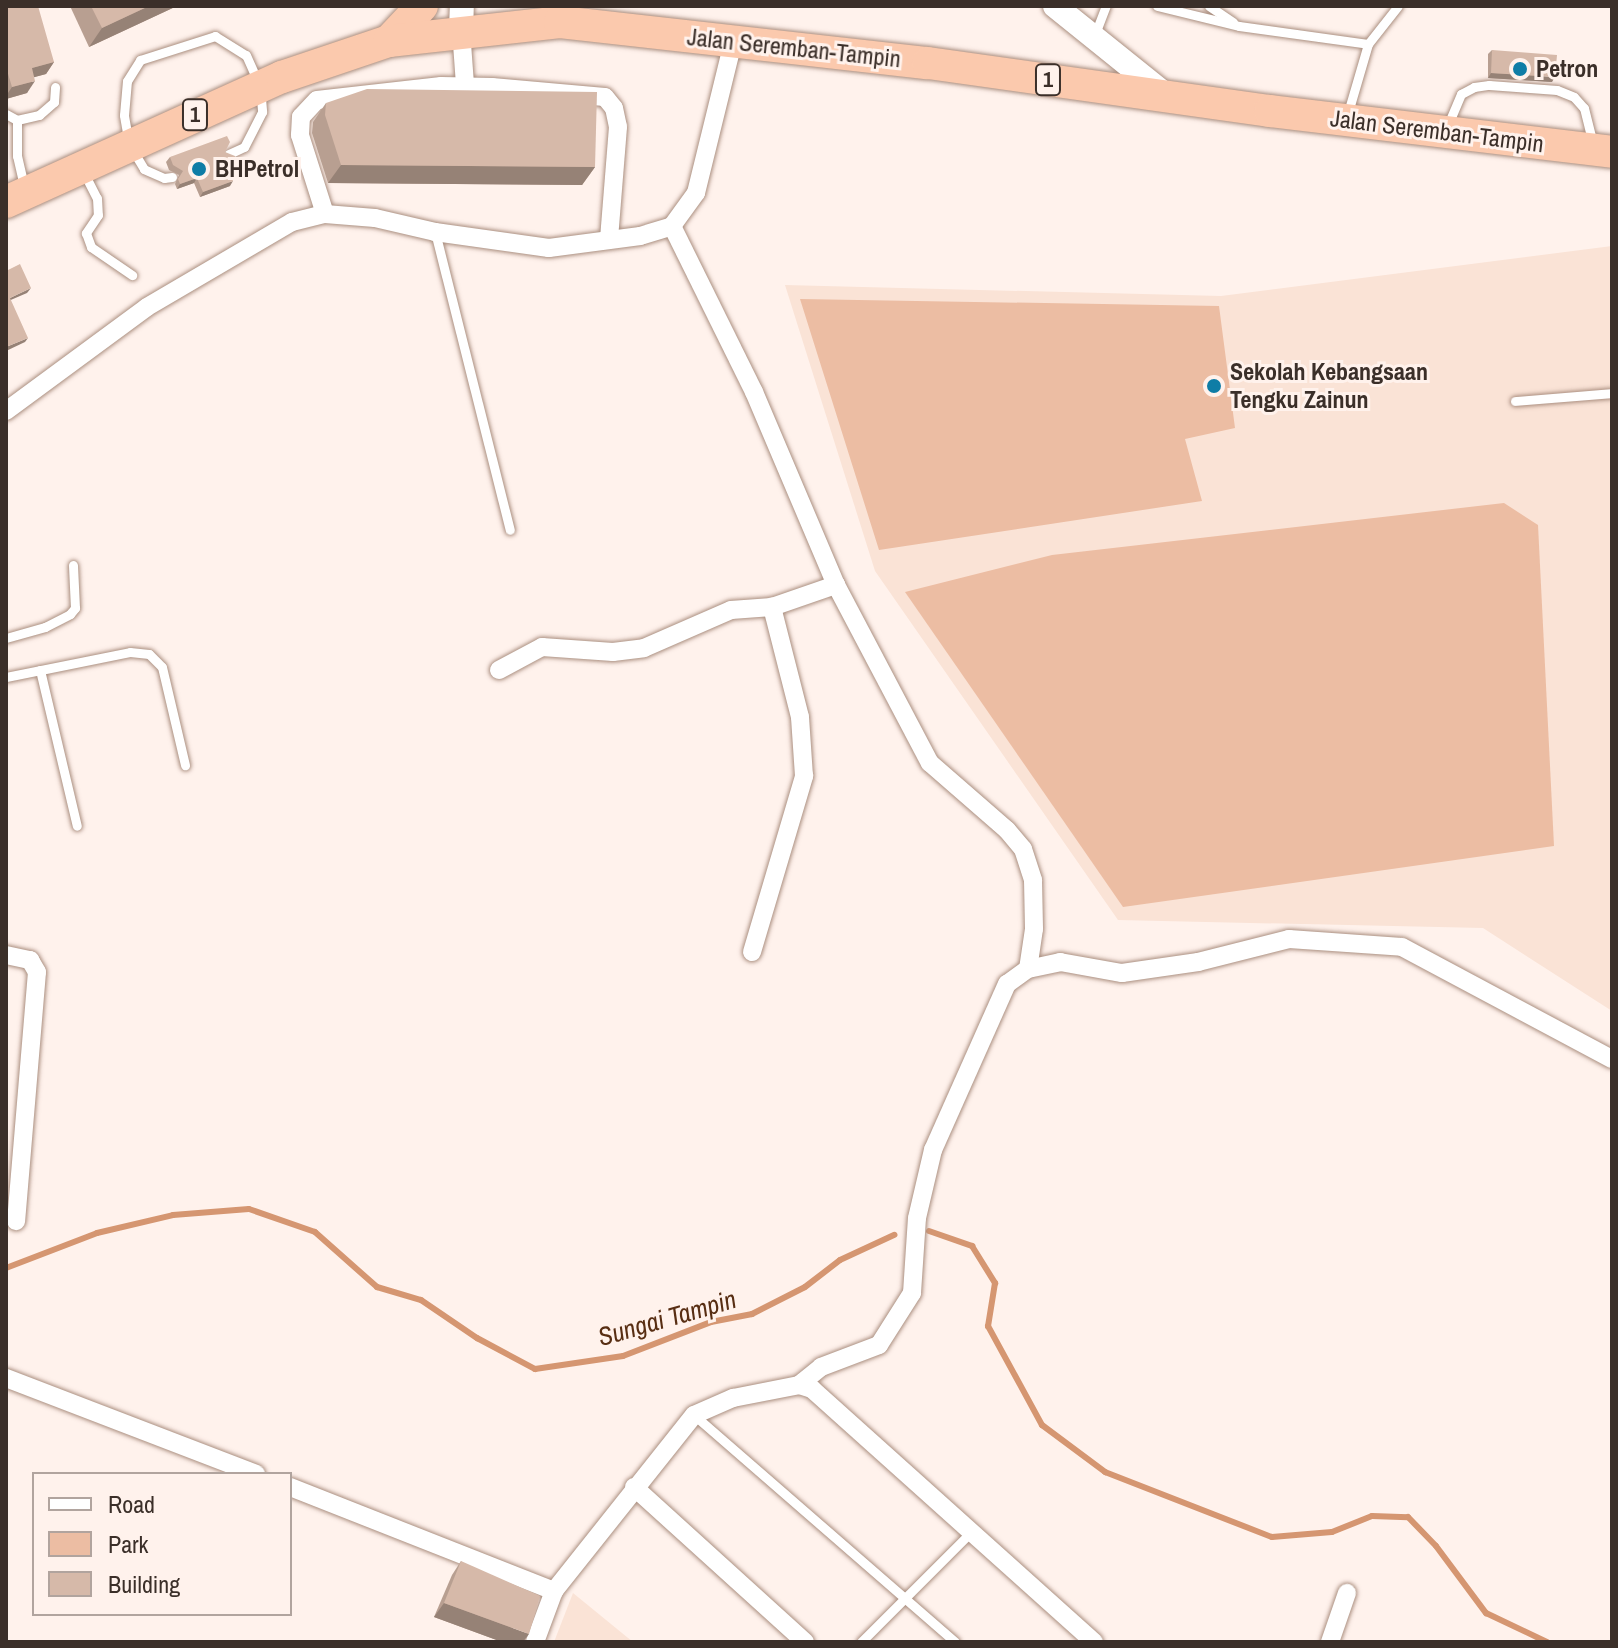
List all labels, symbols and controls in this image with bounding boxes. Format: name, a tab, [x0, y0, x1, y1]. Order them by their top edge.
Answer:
street label: Jalan Seremban-Tampin	[686, 22, 902, 74]
place label: Petron	[1536, 55, 1598, 83]
marker: Petron	[1511, 60, 1529, 78]
road number: 1	[1034, 62, 1062, 98]
road number: 1	[181, 97, 209, 133]
street label: Jalan Seremban-Tampin	[1329, 104, 1545, 158]
place label: BHPetrol	[215, 155, 299, 183]
marker: BHPetrol	[190, 160, 208, 178]
place label: Sekolah Kebangsaan Tengku Zainun	[1230, 358, 1428, 414]
marker: Sekolah Kebangsaan Tengku Zainun	[1205, 377, 1223, 395]
water label: Sungai Tampin	[594, 1283, 740, 1353]
legend	[32, 1472, 292, 1616]
text: Road	[108, 1488, 155, 1520]
text: Park	[108, 1528, 148, 1560]
text: Building	[108, 1568, 180, 1600]

